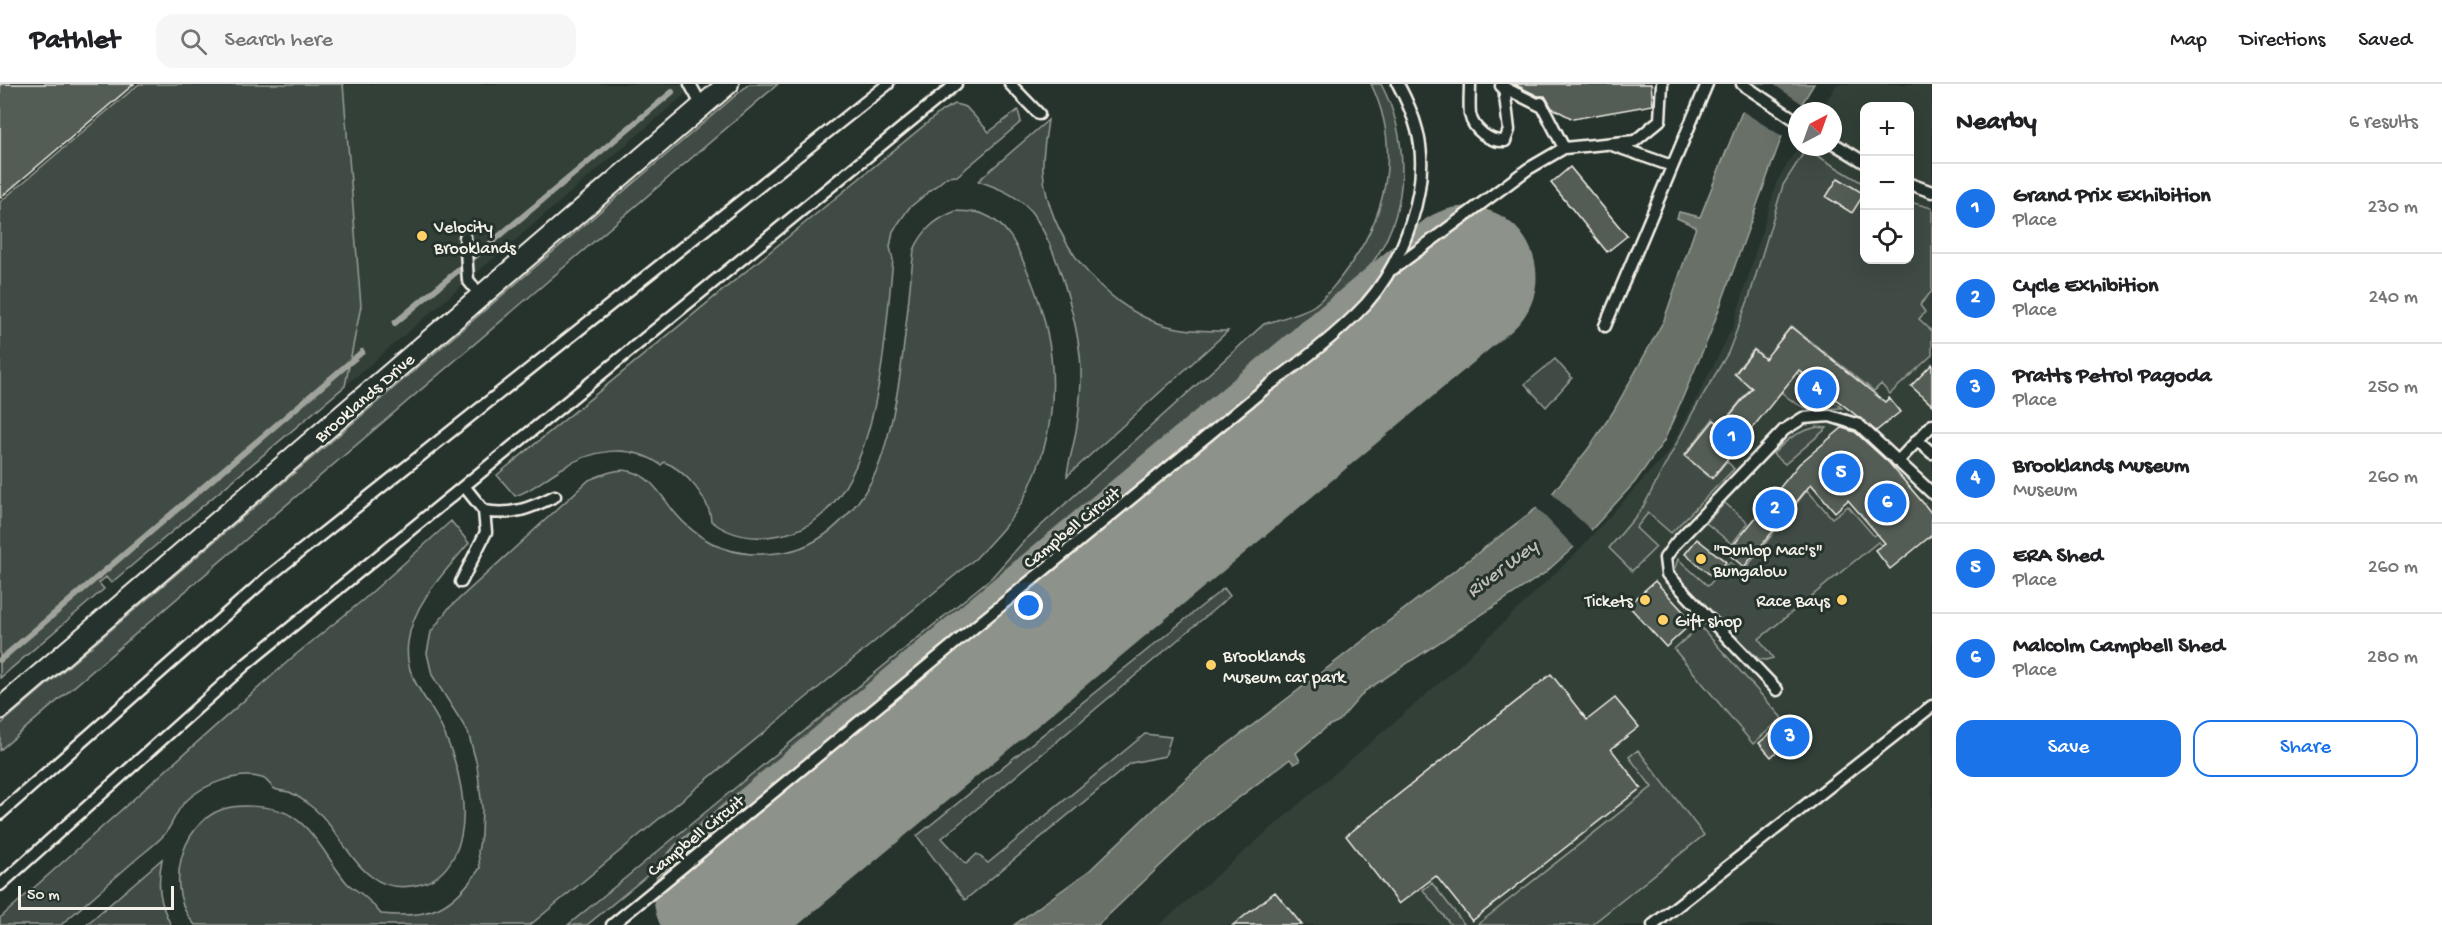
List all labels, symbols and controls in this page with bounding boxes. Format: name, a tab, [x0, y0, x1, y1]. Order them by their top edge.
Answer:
search box	[156, 14, 576, 68]
text: Pathlet	[30, 25, 120, 58]
icon: search	[177, 25, 210, 58]
text: Search here	[225, 28, 333, 54]
text: Map	[2170, 29, 2207, 54]
text: Directions	[2240, 29, 2325, 54]
text: Saved	[2358, 29, 2412, 54]
north arrow	[1788, 102, 1842, 156]
map controls	[1860, 102, 1914, 264]
button: +	[1860, 102, 1914, 156]
text: Nearby	[1956, 108, 2037, 139]
text: 6 results	[2349, 112, 2418, 135]
button: −	[1860, 156, 1914, 210]
text: Grand Prix Exhibition	[2013, 184, 2211, 210]
text: 1	[1971, 197, 1980, 220]
text: 230 m	[2368, 197, 2418, 220]
button: locate	[1860, 210, 1914, 264]
text: Place	[2013, 210, 2057, 233]
place label: Velocity Brooklands	[433, 218, 517, 260]
marker: Velocity Brooklands	[415, 229, 429, 243]
text: Cycle Exhibition	[2013, 274, 2159, 300]
text: 2	[1971, 287, 1980, 310]
text: 240 m	[2368, 287, 2418, 310]
text: Place	[2013, 300, 2057, 323]
street label: Brooklands Drive	[311, 349, 420, 449]
text: Pratts Petrol Pagoda	[2013, 364, 2212, 390]
pin: 4	[1798, 366, 1836, 412]
text: 3	[1970, 377, 1981, 400]
text: 250 m	[2367, 377, 2418, 400]
text: Place	[2013, 390, 2057, 413]
pin: 1	[1712, 414, 1752, 460]
pin: 5	[1822, 450, 1860, 496]
text: Brooklands Museum	[2013, 454, 2189, 480]
text: 4	[1971, 467, 1980, 490]
text: 260 m	[2368, 467, 2418, 490]
pin: 6	[1868, 480, 1906, 526]
text: Museum	[2013, 480, 2078, 503]
street label: Campbell Circuit	[1020, 483, 1126, 574]
pin: 2	[1756, 486, 1794, 532]
water label: River Wey	[1463, 535, 1544, 604]
place label: "Dunlop Mac's" Bungalow	[1712, 541, 1823, 583]
text: ERA Shed	[2013, 544, 2103, 570]
marker: "Dunlop Mac's" Bungalow	[1694, 552, 1708, 566]
text: 5	[1970, 557, 1981, 580]
text: 260 m	[2368, 557, 2418, 580]
text: Place	[2013, 570, 2057, 593]
your location	[1014, 591, 1043, 620]
place label: Tickets	[1584, 592, 1634, 613]
place label: Race Bays	[1756, 592, 1831, 613]
marker: Tickets	[1638, 593, 1652, 607]
marker: Race Bays	[1835, 593, 1849, 607]
place label: Gift shop	[1675, 612, 1742, 633]
marker: Gift shop	[1656, 613, 1670, 627]
text: Malcolm Campbell Shed	[2013, 634, 2225, 660]
place label: Brooklands Museum car park	[1222, 647, 1347, 689]
text: 6	[1970, 647, 1981, 670]
text: 280 m	[2367, 647, 2418, 670]
marker: Brooklands Museum car park	[1204, 658, 1218, 672]
text: Place	[2013, 660, 2057, 683]
pin: 3	[1770, 714, 1810, 760]
button: Save	[1956, 720, 2181, 777]
button: Share	[2193, 720, 2418, 777]
street label: Campbell Circuit	[644, 791, 750, 882]
scale bar	[18, 883, 174, 910]
text: 50 m	[27, 887, 60, 906]

